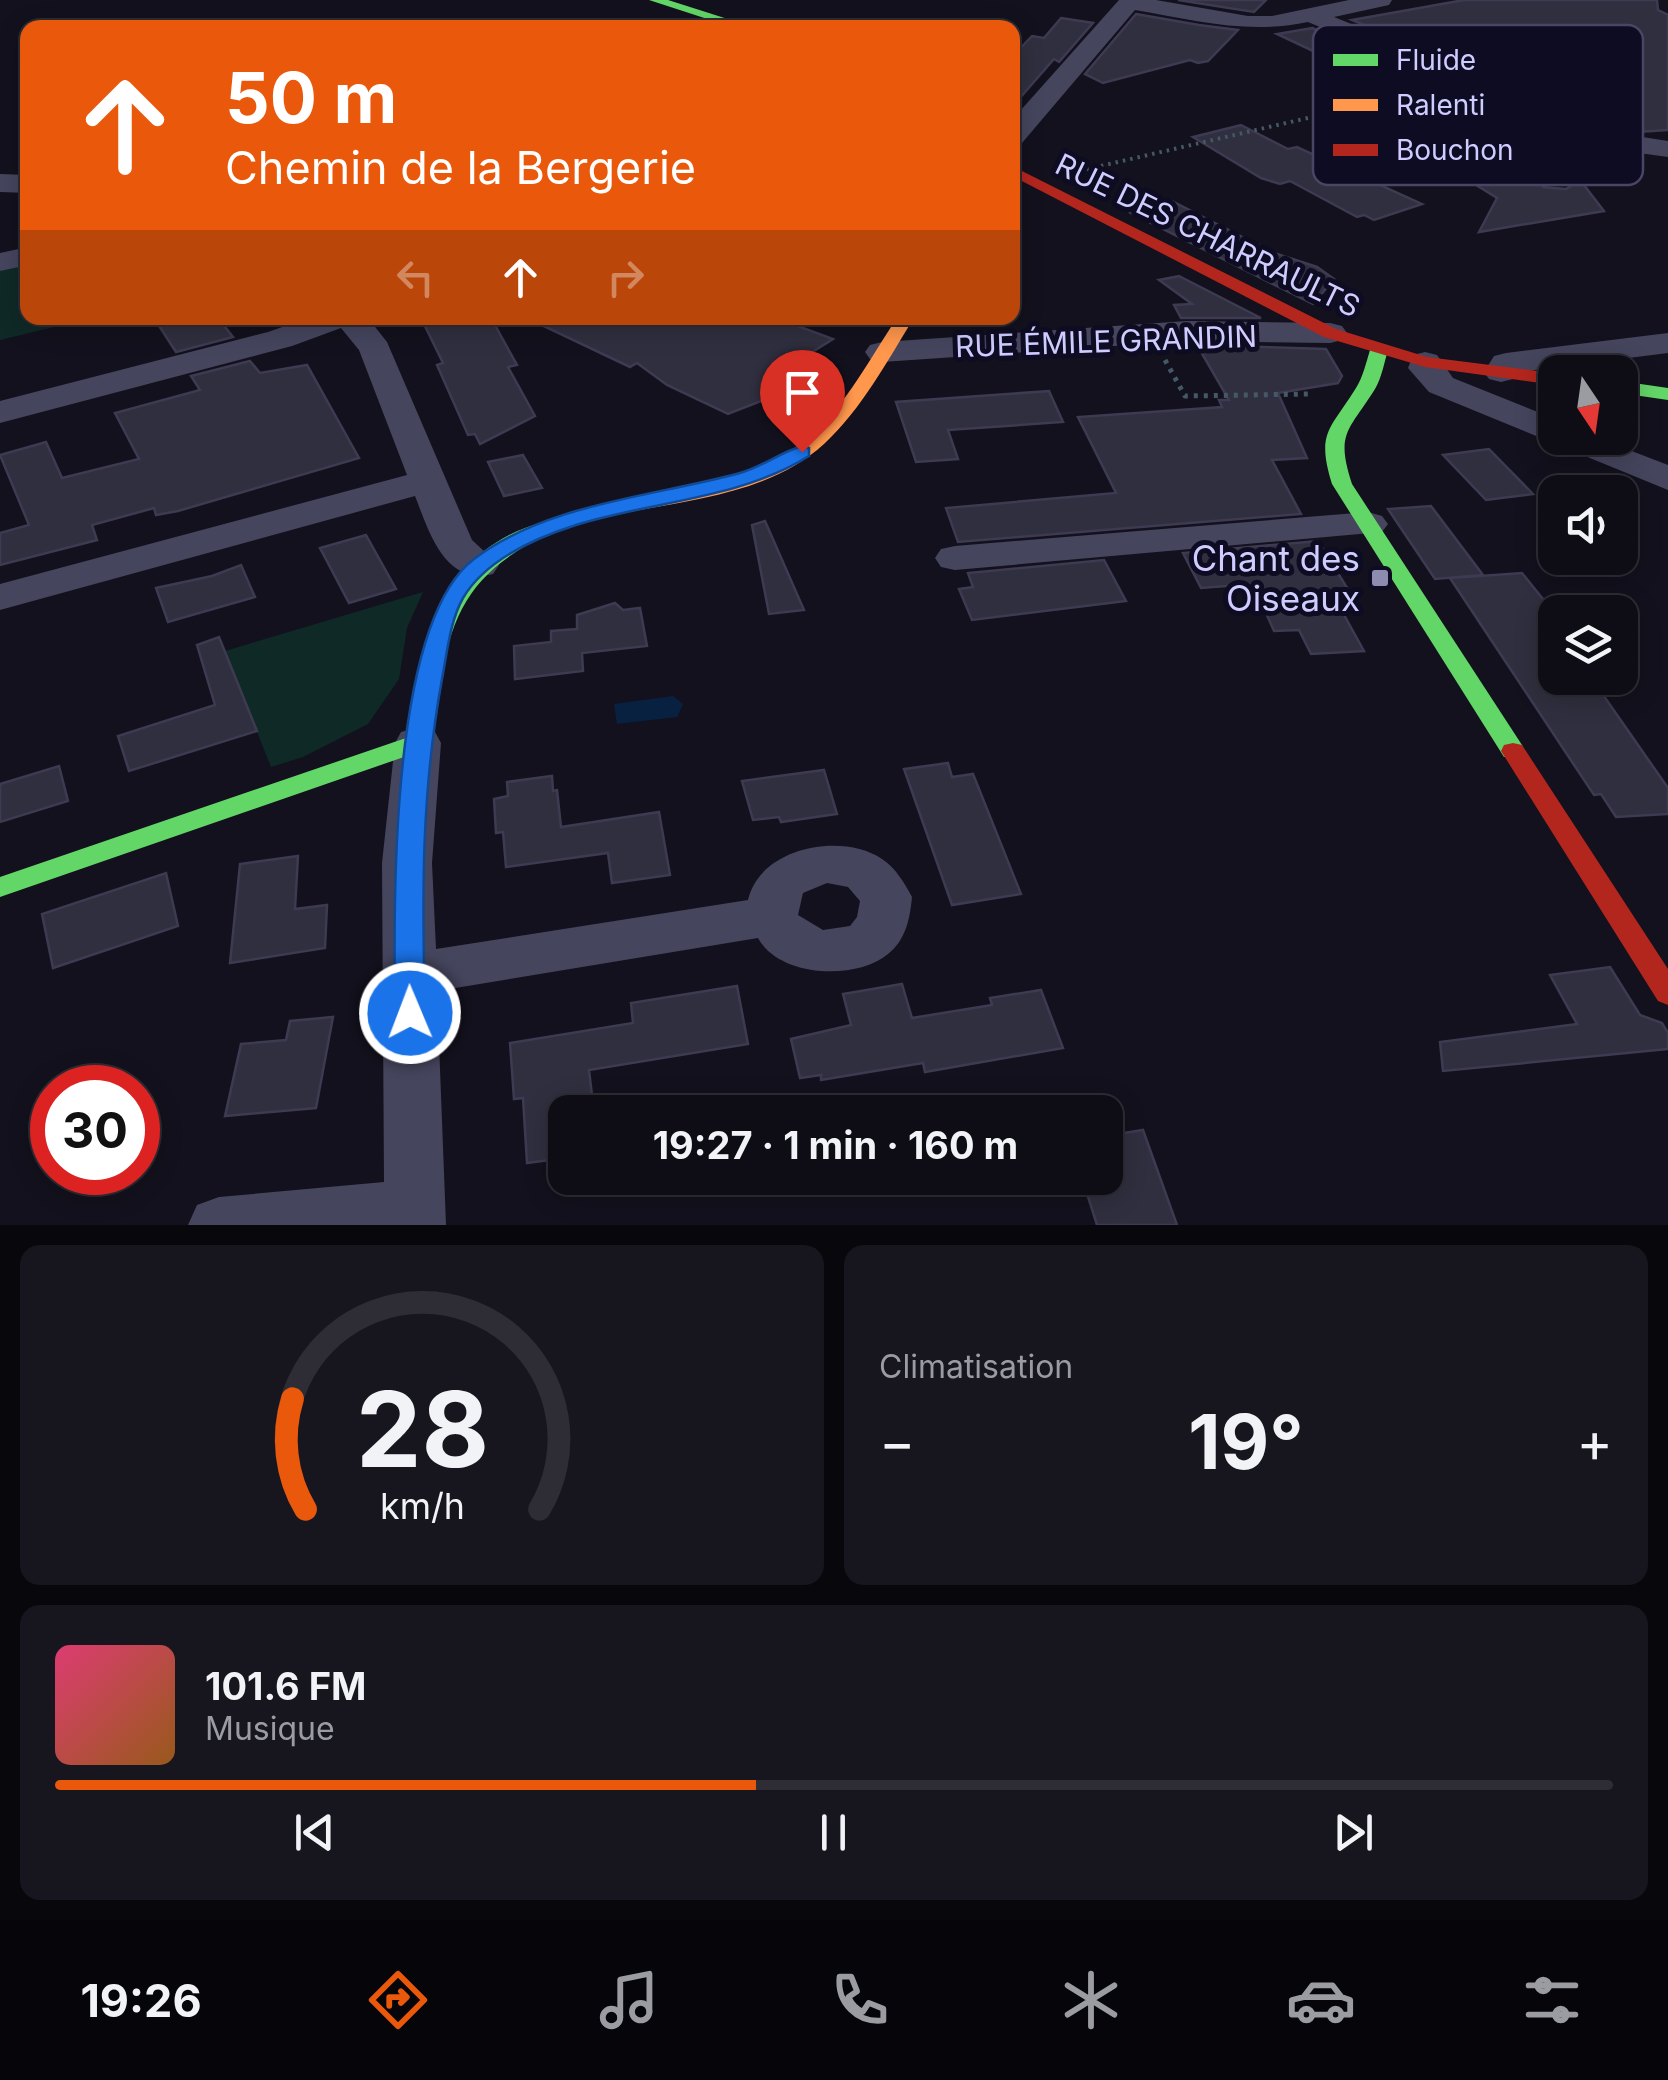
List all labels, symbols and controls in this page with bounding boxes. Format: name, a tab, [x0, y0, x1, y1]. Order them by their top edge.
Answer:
legend	[1313, 25, 1643, 185]
text: Fluide	[1396, 43, 1476, 77]
text: 50 m	[225, 55, 397, 140]
icon: ahead	[60, 60, 190, 190]
text: Ralenti	[1396, 88, 1485, 122]
text: Bouchon	[1396, 133, 1514, 167]
text: Chemin de la Bergerie	[225, 140, 696, 195]
street label: RUE DES CHARRAULTS	[1050, 146, 1366, 324]
icon: left	[388, 250, 443, 305]
icon: ahead	[493, 250, 548, 305]
icon: right	[598, 250, 653, 305]
street label: RUE ÉMILE GRANDIN	[954, 318, 1258, 364]
pin	[760, 350, 845, 453]
north arrow	[1538, 355, 1638, 455]
map controls	[1538, 355, 1638, 695]
icon: arrive	[775, 365, 830, 420]
button: sound	[1538, 475, 1638, 575]
place label: Chant des Oiseaux	[1192, 537, 1360, 619]
marker: Chant des Oiseaux	[1369, 567, 1391, 589]
button: layers	[1538, 595, 1638, 695]
position arrow	[358, 961, 462, 1065]
speed limit sign: 30	[30, 1065, 160, 1195]
text: 19:27 · 1 min · 160 m	[653, 1122, 1018, 1168]
text: Climatisation	[879, 1347, 1073, 1386]
text: 28	[355, 1366, 489, 1492]
text: 19°	[1188, 1396, 1304, 1487]
text: −	[879, 1409, 915, 1475]
text: +	[1577, 1409, 1613, 1475]
text: km/h	[380, 1484, 464, 1528]
text: 101.6 FM	[205, 1663, 366, 1709]
text: Musique	[205, 1709, 335, 1748]
icon: previous	[287, 1805, 342, 1860]
icon: pause	[806, 1805, 861, 1860]
icon: next	[1326, 1805, 1381, 1860]
icon: directions	[363, 1965, 433, 2035]
icon: music	[594, 1965, 664, 2035]
icon: phone	[825, 1965, 895, 2035]
icon: climate	[1056, 1965, 1126, 2035]
icon: car	[1286, 1965, 1356, 2035]
icon: filters	[1517, 1965, 1587, 2035]
text: 19:26	[80, 1973, 202, 2028]

